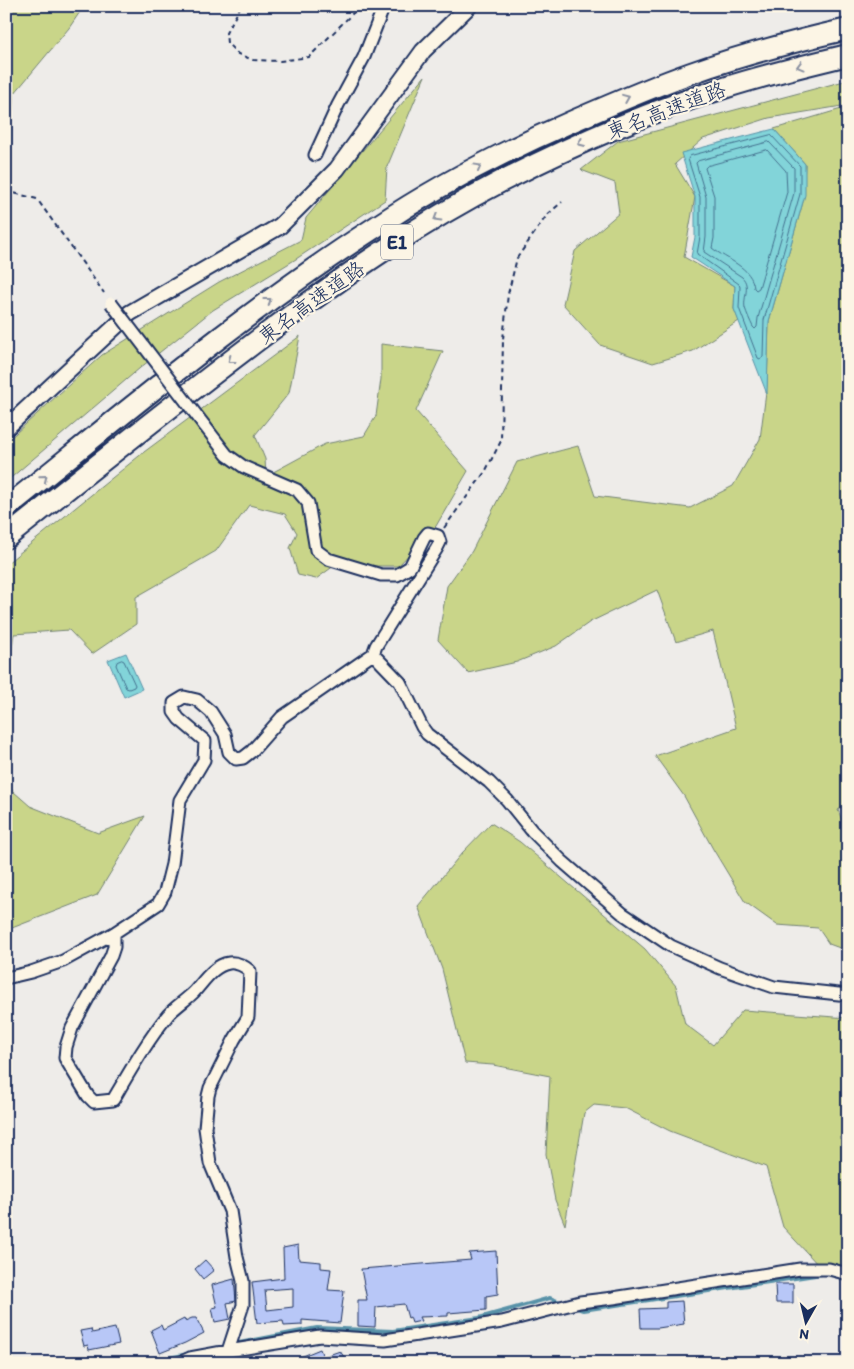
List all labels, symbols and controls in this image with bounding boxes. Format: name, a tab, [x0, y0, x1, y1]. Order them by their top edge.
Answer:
one-way arrow	[797, 61, 805, 71]
street label: 東名高速道路	[603, 76, 729, 144]
one-way arrow	[621, 94, 629, 104]
one-way arrow	[577, 137, 586, 148]
one-way arrow	[473, 163, 482, 173]
one-way arrow	[434, 212, 443, 222]
road number: E1	[381, 224, 413, 260]
street label: 東名高速道路	[253, 255, 369, 349]
one-way arrow	[262, 298, 272, 307]
one-way arrow	[227, 354, 237, 363]
one-way arrow	[38, 475, 47, 483]
north arrow	[782, 1296, 832, 1346]
text: N	[798, 1325, 810, 1343]

